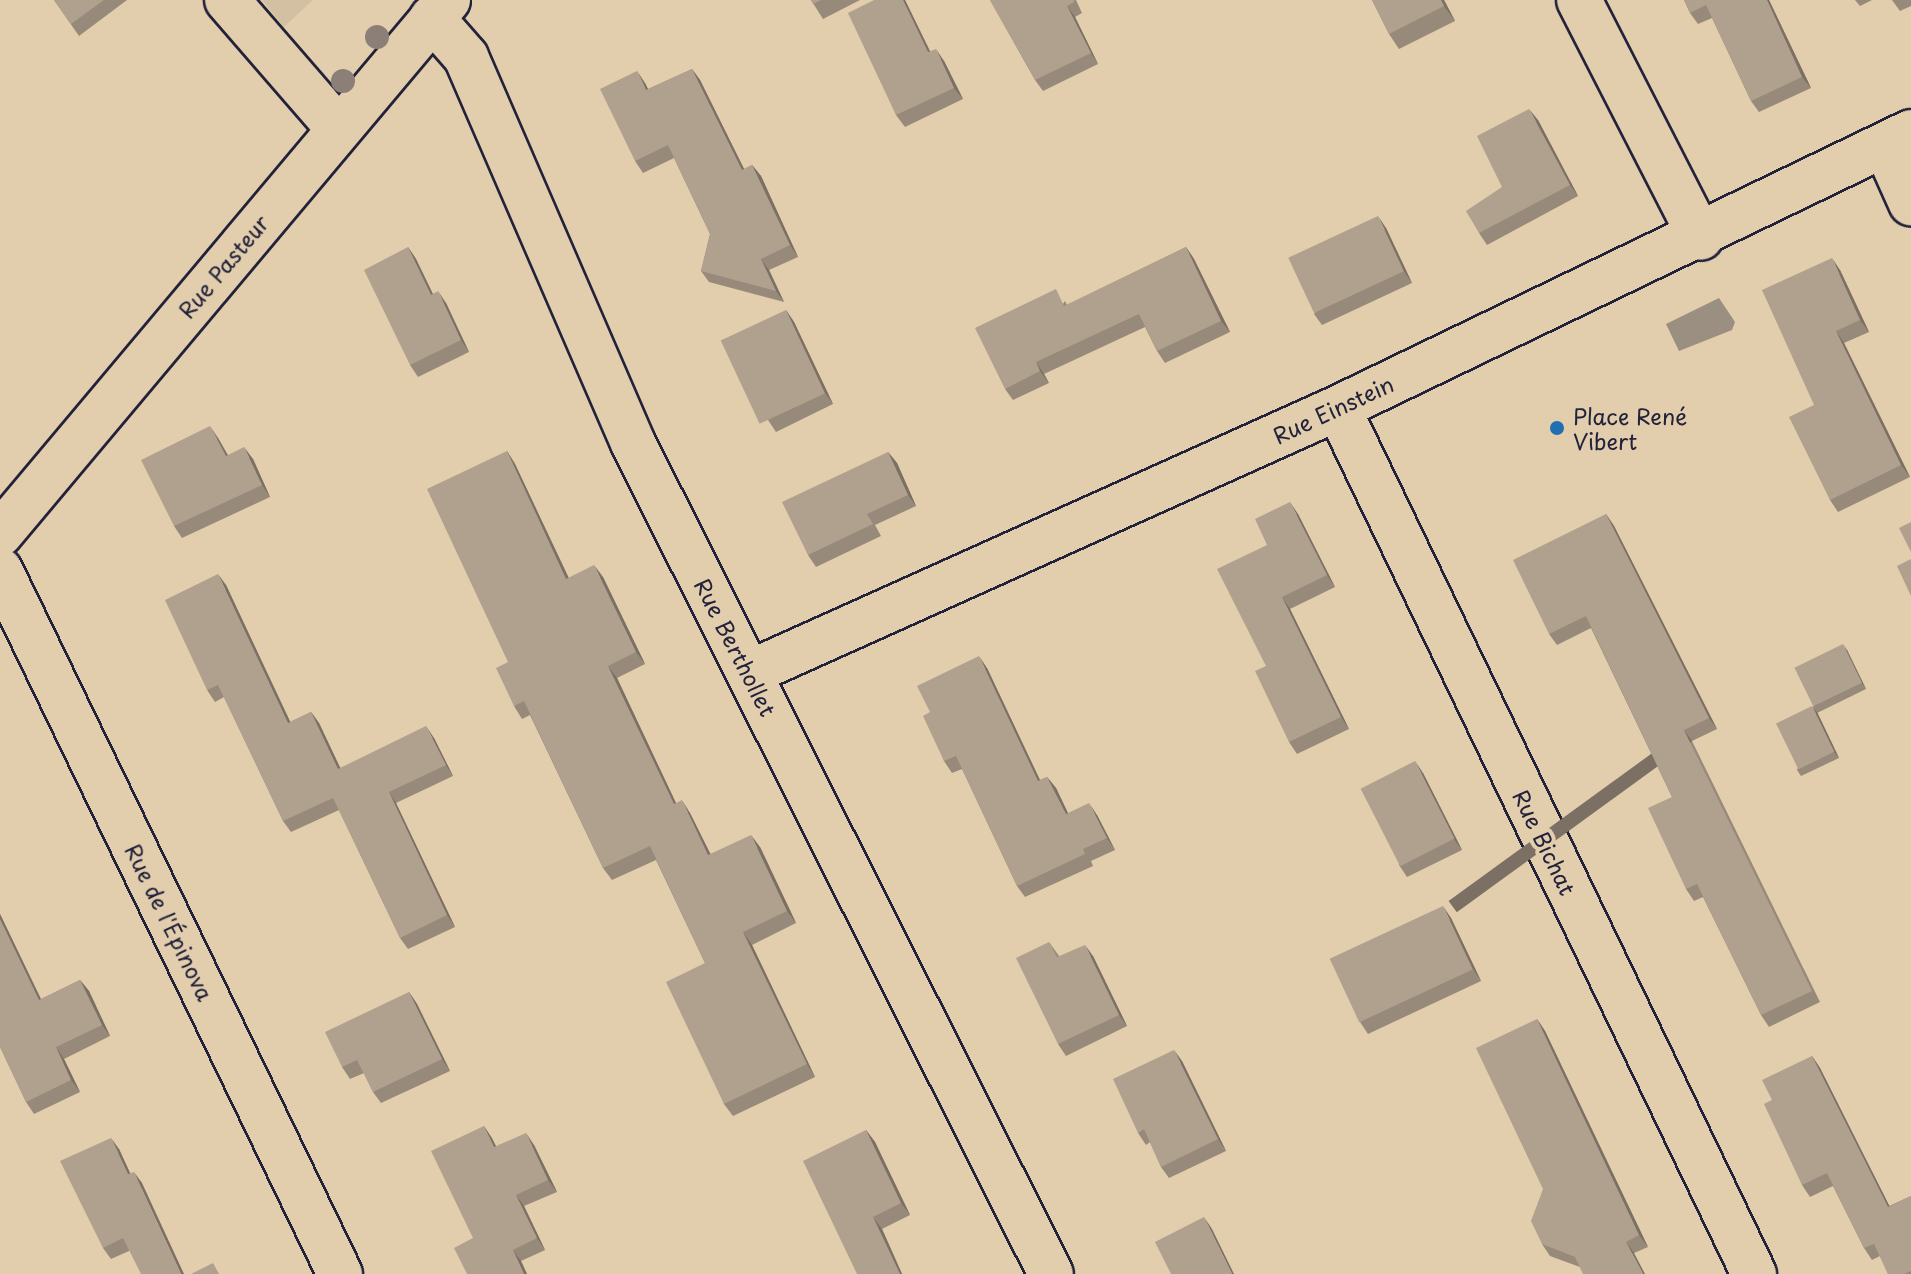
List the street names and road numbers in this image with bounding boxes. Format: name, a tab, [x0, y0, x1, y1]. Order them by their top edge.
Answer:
street label: Rue Pasteur	[172, 209, 274, 323]
street label: Rue Einstein	[1268, 369, 1398, 449]
street label: Rue Berthollet	[690, 573, 782, 721]
street label: Rue Bichat	[1508, 784, 1582, 900]
street label: Rue de l'Épinova	[120, 838, 220, 1006]

